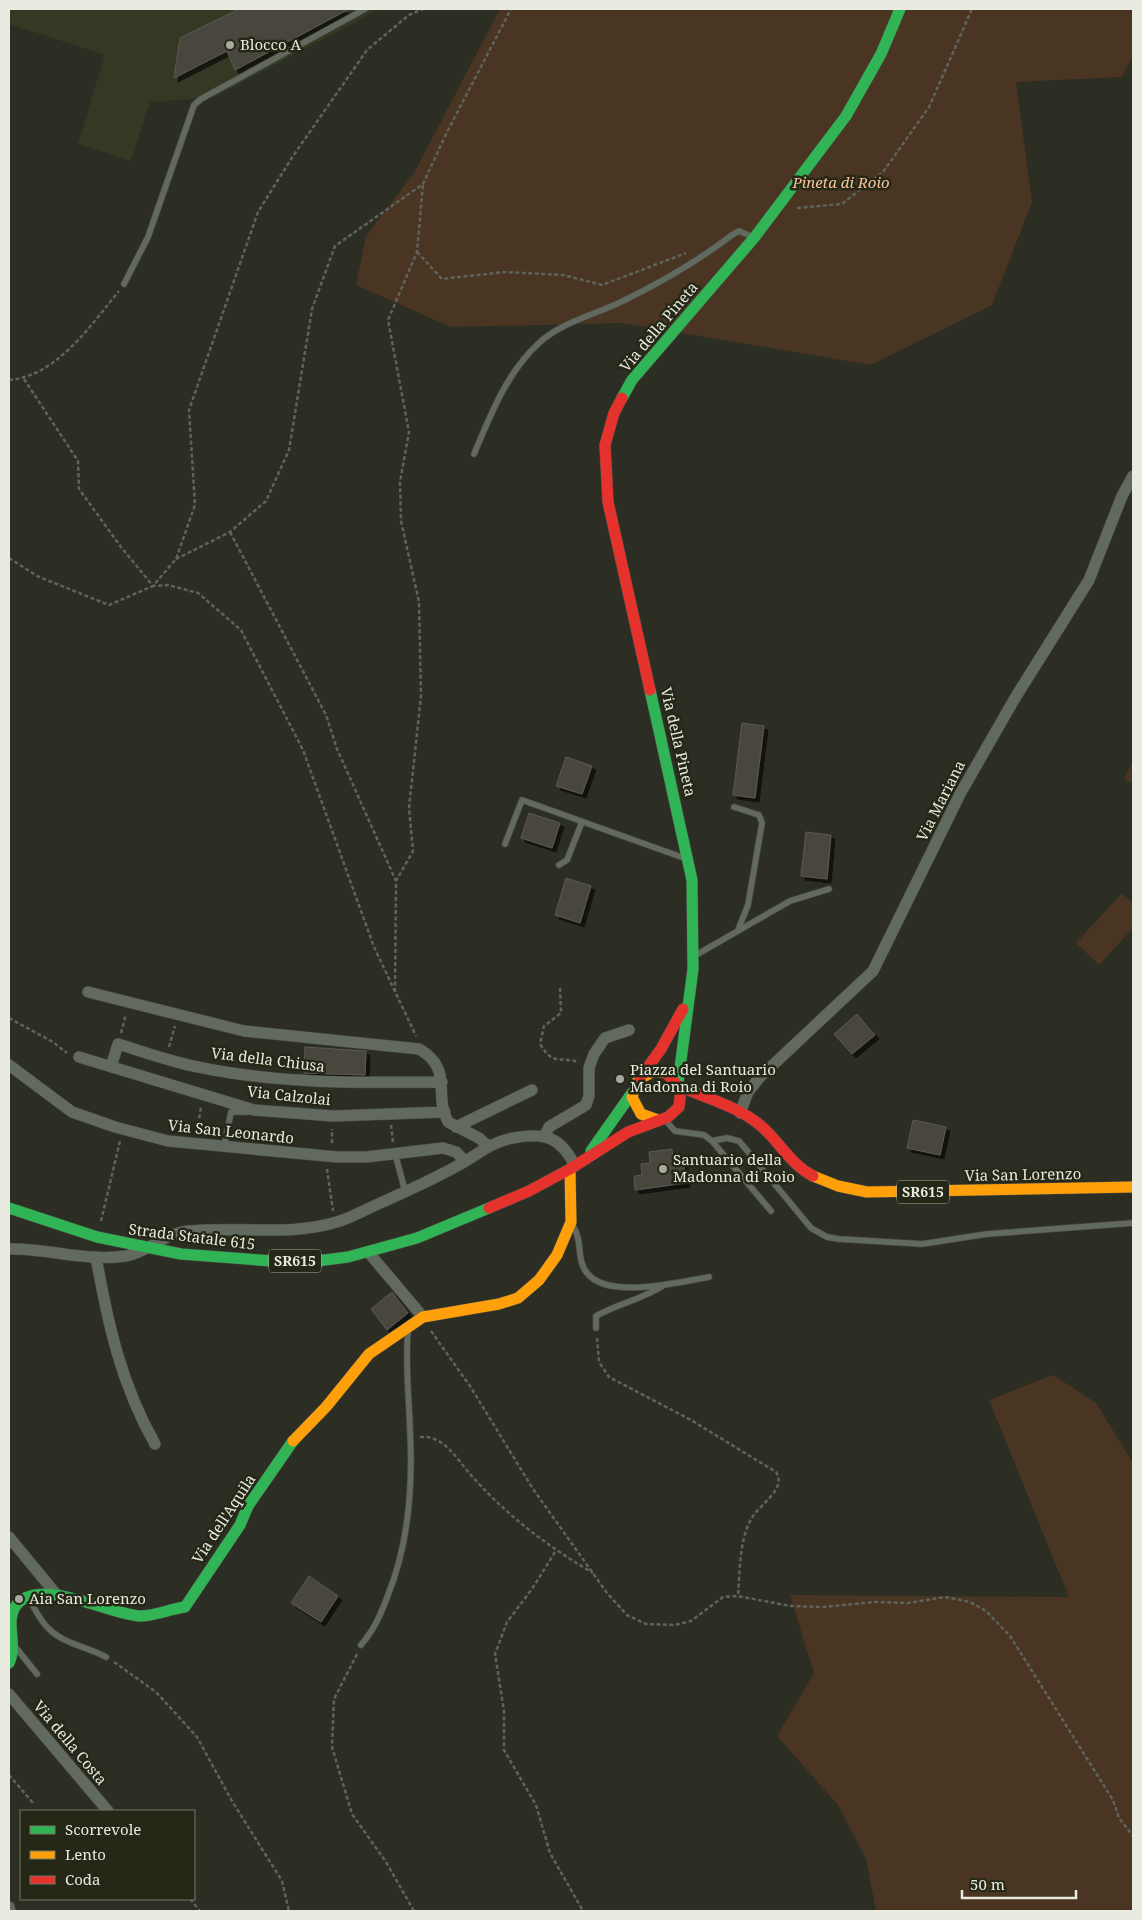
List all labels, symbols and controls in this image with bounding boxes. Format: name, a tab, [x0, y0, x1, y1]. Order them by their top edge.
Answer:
place label: Blocco A	[240, 34, 301, 54]
marker: Blocco A	[224, 39, 236, 51]
park label: Pineta di Roio	[791, 172, 890, 192]
street label: Via della Pineta	[615, 277, 702, 375]
street label: Via della Pineta	[657, 685, 701, 798]
street label: Via Mariana	[911, 757, 969, 844]
street label: Via della Chiusa	[210, 1042, 326, 1076]
place label: Piazza del Santuario Madonna di Roio	[630, 1059, 776, 1096]
marker: Piazza del Santuario Madonna di Roio	[614, 1073, 626, 1085]
street label: Via Calzolai	[246, 1081, 332, 1109]
street label: Via San Leonardo	[167, 1114, 295, 1148]
place label: Santuario della Madonna di Roio	[673, 1149, 795, 1186]
marker: Santuario della Madonna di Roio	[657, 1163, 669, 1175]
street label: Via San Lorenzo	[965, 1163, 1081, 1185]
road number: SR615	[897, 1180, 949, 1204]
street label: Strada Statale 615	[128, 1218, 257, 1254]
road number: SR615	[269, 1250, 321, 1272]
street label: Via dell'Aquila	[187, 1470, 260, 1567]
place label: Aia San Lorenzo	[29, 1588, 146, 1608]
marker: Aia San Lorenzo	[13, 1593, 25, 1605]
street label: Via della Costa	[30, 1696, 112, 1789]
legend	[20, 1810, 195, 1900]
text: Scorrevole	[65, 1819, 141, 1839]
text: Lento	[65, 1844, 106, 1864]
scale bar	[962, 1868, 1076, 1900]
text: Coda	[65, 1869, 101, 1889]
text: 50 m	[970, 1874, 1005, 1894]

